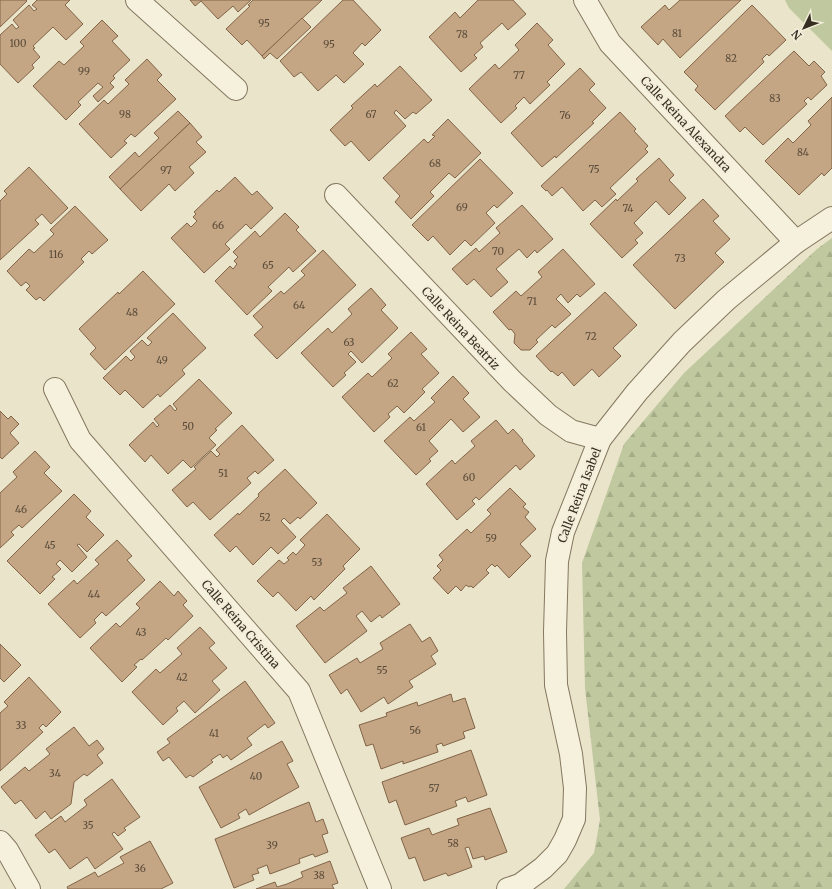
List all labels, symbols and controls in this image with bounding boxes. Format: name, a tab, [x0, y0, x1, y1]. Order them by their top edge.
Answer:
north arrow	[784, 8, 824, 48]
house number: 95	[258, 17, 270, 30]
house number: 81	[672, 27, 683, 40]
text: N	[788, 27, 805, 43]
house number: 78	[456, 28, 468, 41]
house number: 100	[9, 37, 27, 50]
house number: 95	[323, 38, 335, 51]
house number: 82	[725, 52, 737, 65]
house number: 99	[78, 65, 90, 78]
house number: 77	[513, 69, 525, 82]
street label: Calle Reina Alexandra	[638, 73, 735, 176]
house number: 83	[769, 92, 781, 105]
house number: 98	[119, 108, 131, 121]
house number: 67	[366, 108, 377, 121]
house number: 76	[559, 109, 571, 122]
house number: 84	[797, 146, 809, 159]
house number: 68	[429, 157, 441, 170]
house number: 75	[588, 163, 600, 176]
house number: 97	[160, 164, 172, 177]
house number: 69	[456, 201, 468, 214]
house number: 74	[623, 202, 634, 215]
house number: 66	[212, 219, 224, 232]
house number: 70	[492, 245, 504, 258]
house number: 116	[49, 248, 63, 261]
house number: 73	[674, 252, 686, 265]
house number: 65	[262, 259, 274, 272]
street label: Calle Reina Beatriz	[419, 283, 504, 373]
house number: 71	[527, 295, 537, 308]
house number: 64	[293, 299, 305, 312]
house number: 48	[126, 306, 138, 319]
house number: 72	[585, 330, 597, 343]
house number: 63	[343, 336, 355, 349]
house number: 49	[156, 354, 168, 367]
house number: 62	[387, 377, 399, 390]
house number: 50	[182, 420, 194, 433]
house number: 61	[416, 421, 426, 434]
street label: Calle Reina Isabel	[554, 445, 604, 545]
house number: 51	[218, 467, 228, 480]
house number: 60	[463, 471, 475, 484]
house number: 46	[15, 503, 27, 516]
house number: 52	[259, 511, 271, 524]
house number: 59	[485, 532, 497, 545]
house number: 45	[44, 539, 56, 552]
house number: 53	[311, 556, 323, 569]
street label: Calle Reina Cristina	[198, 577, 284, 672]
house number: 44	[88, 588, 100, 601]
house number: 43	[135, 626, 147, 639]
house number: 55	[376, 664, 388, 677]
house number: 42	[176, 671, 188, 684]
house number: 33	[16, 719, 27, 732]
house number: 56	[409, 724, 421, 737]
house number: 41	[209, 727, 219, 740]
house number: 34	[49, 767, 61, 780]
house number: 40	[250, 770, 262, 783]
house number: 57	[428, 782, 440, 795]
house number: 35	[82, 819, 94, 832]
house number: 58	[447, 837, 459, 850]
house number: 39	[266, 839, 278, 852]
house number: 36	[134, 862, 146, 875]
house number: 38	[313, 869, 325, 882]

